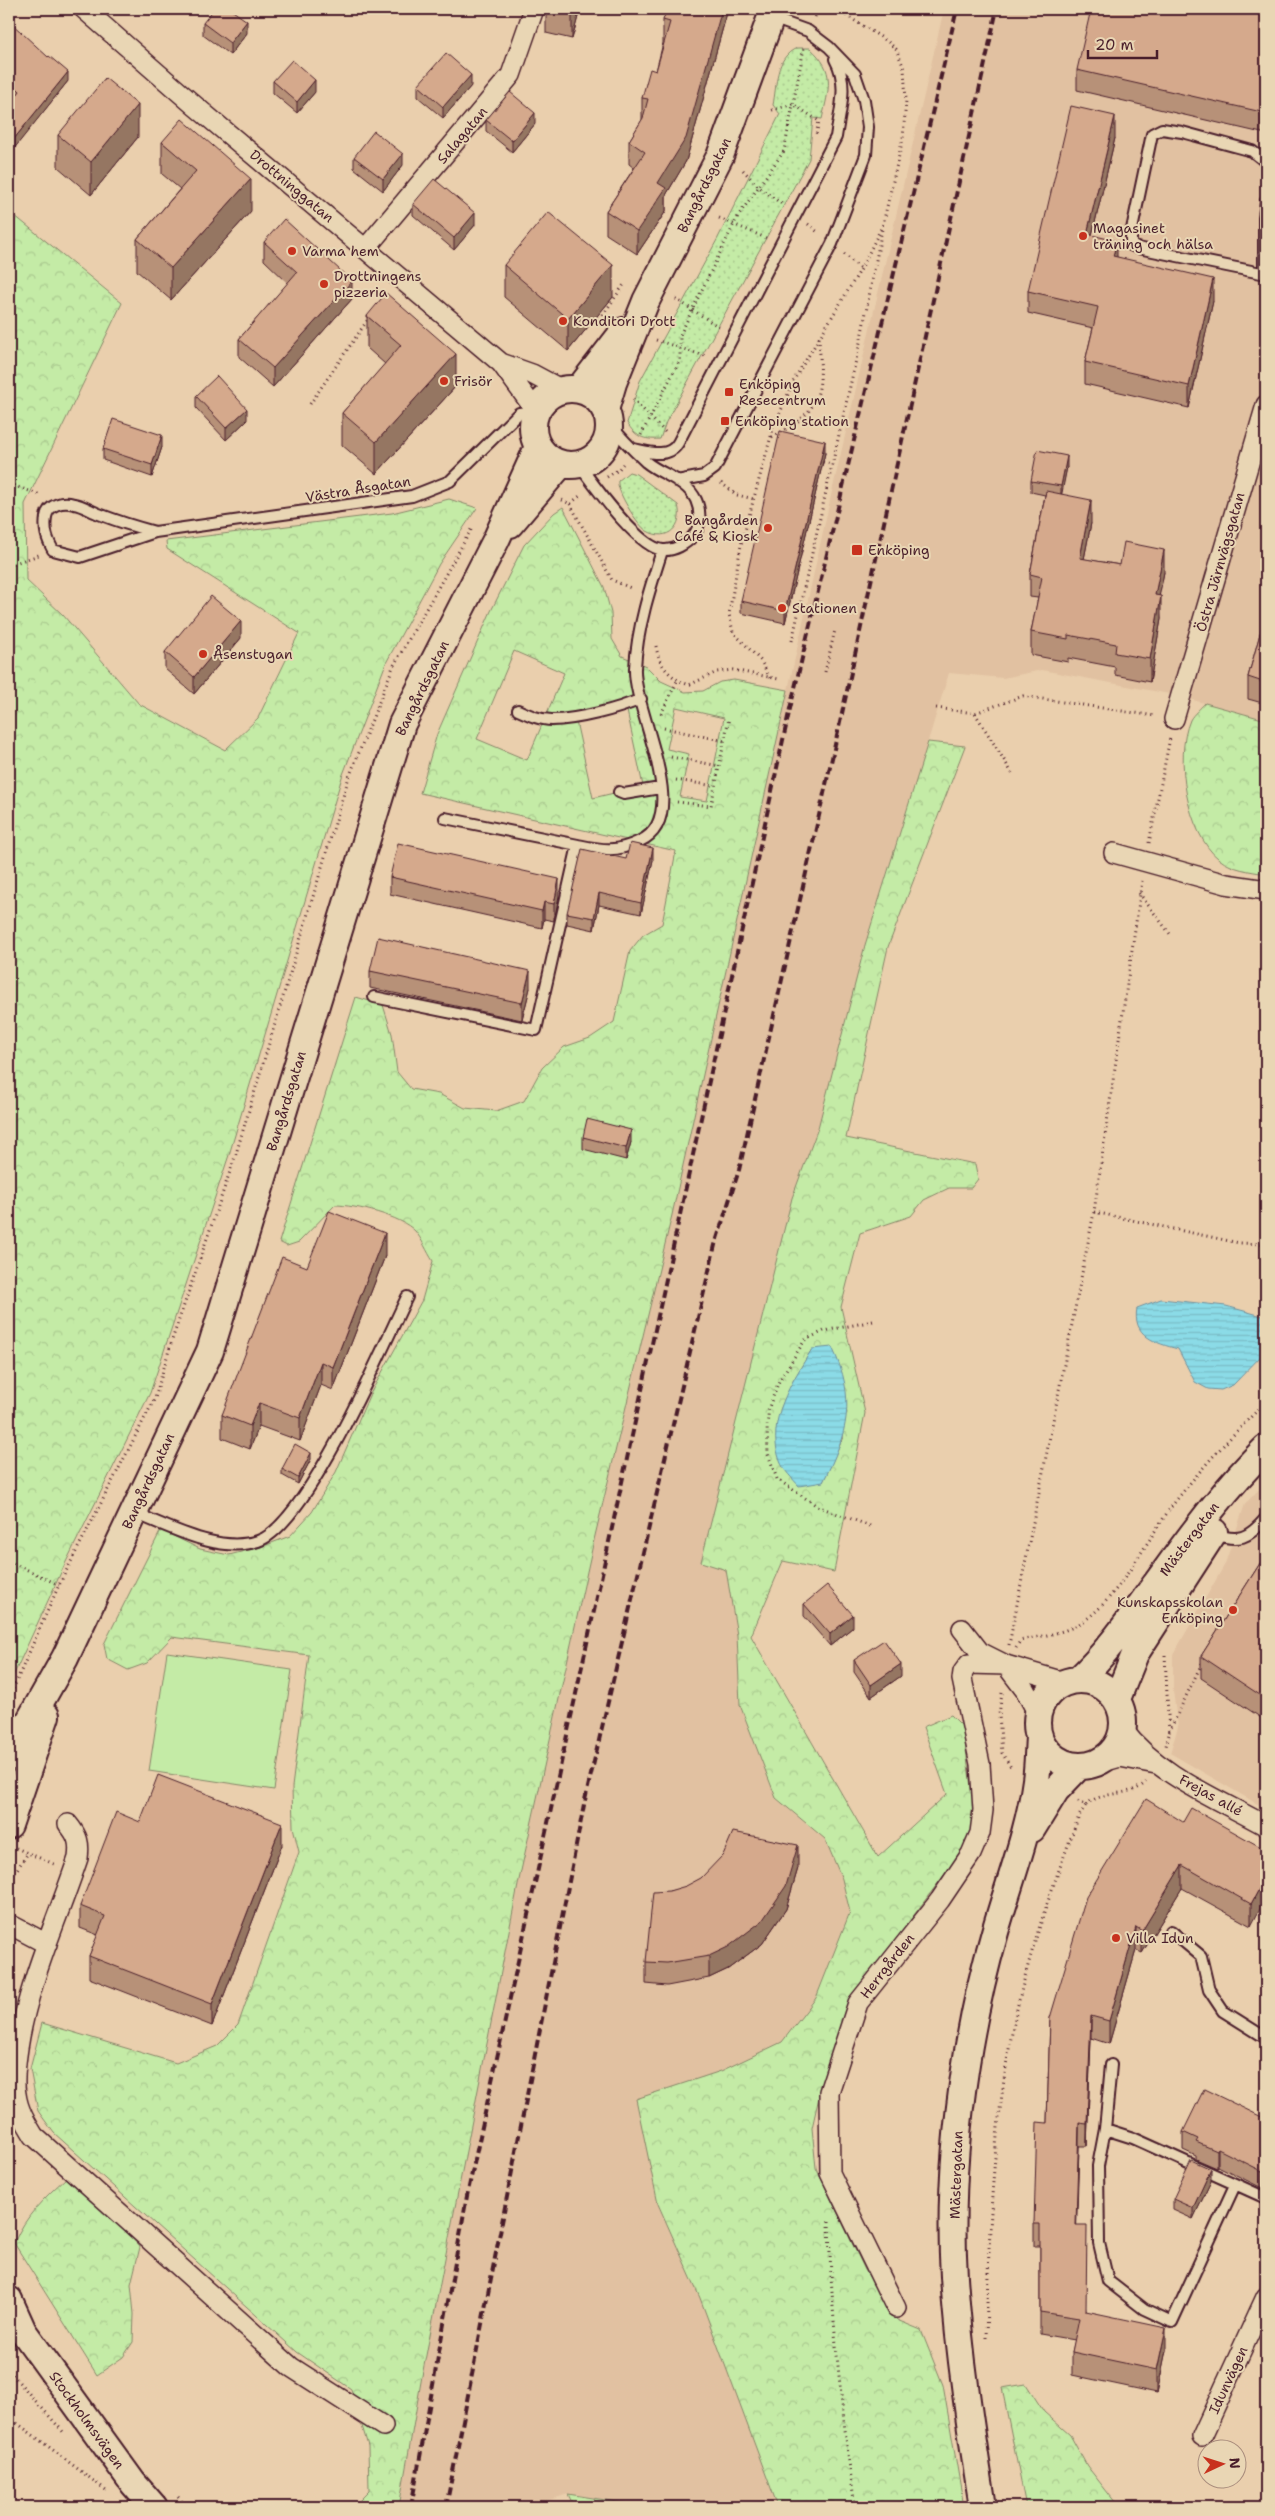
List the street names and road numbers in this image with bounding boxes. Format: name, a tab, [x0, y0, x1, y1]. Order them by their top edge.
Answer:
street label: Salagatan	[433, 102, 491, 167]
street label: Bangårdsgatan	[673, 134, 735, 236]
street label: Drottninggatan	[246, 146, 338, 227]
street label: Västra Åsgatan	[304, 472, 412, 506]
street label: Östra Järnvägsgatan	[1191, 490, 1249, 634]
street label: Bangårdsgatan	[391, 637, 453, 739]
street label: Bangårdsgatan	[262, 1048, 310, 1153]
street label: Bangårdsgatan	[118, 1430, 178, 1532]
street label: Mästergatan	[1155, 1498, 1223, 1580]
street label: Frejas allé	[1176, 1770, 1246, 1820]
street label: Herrgården	[856, 1929, 918, 2002]
street label: Mästergatan	[945, 2130, 967, 2219]
street label: Idunvägen	[1204, 2343, 1252, 2417]
street label: Stockholmsvägen	[45, 2367, 129, 2473]

